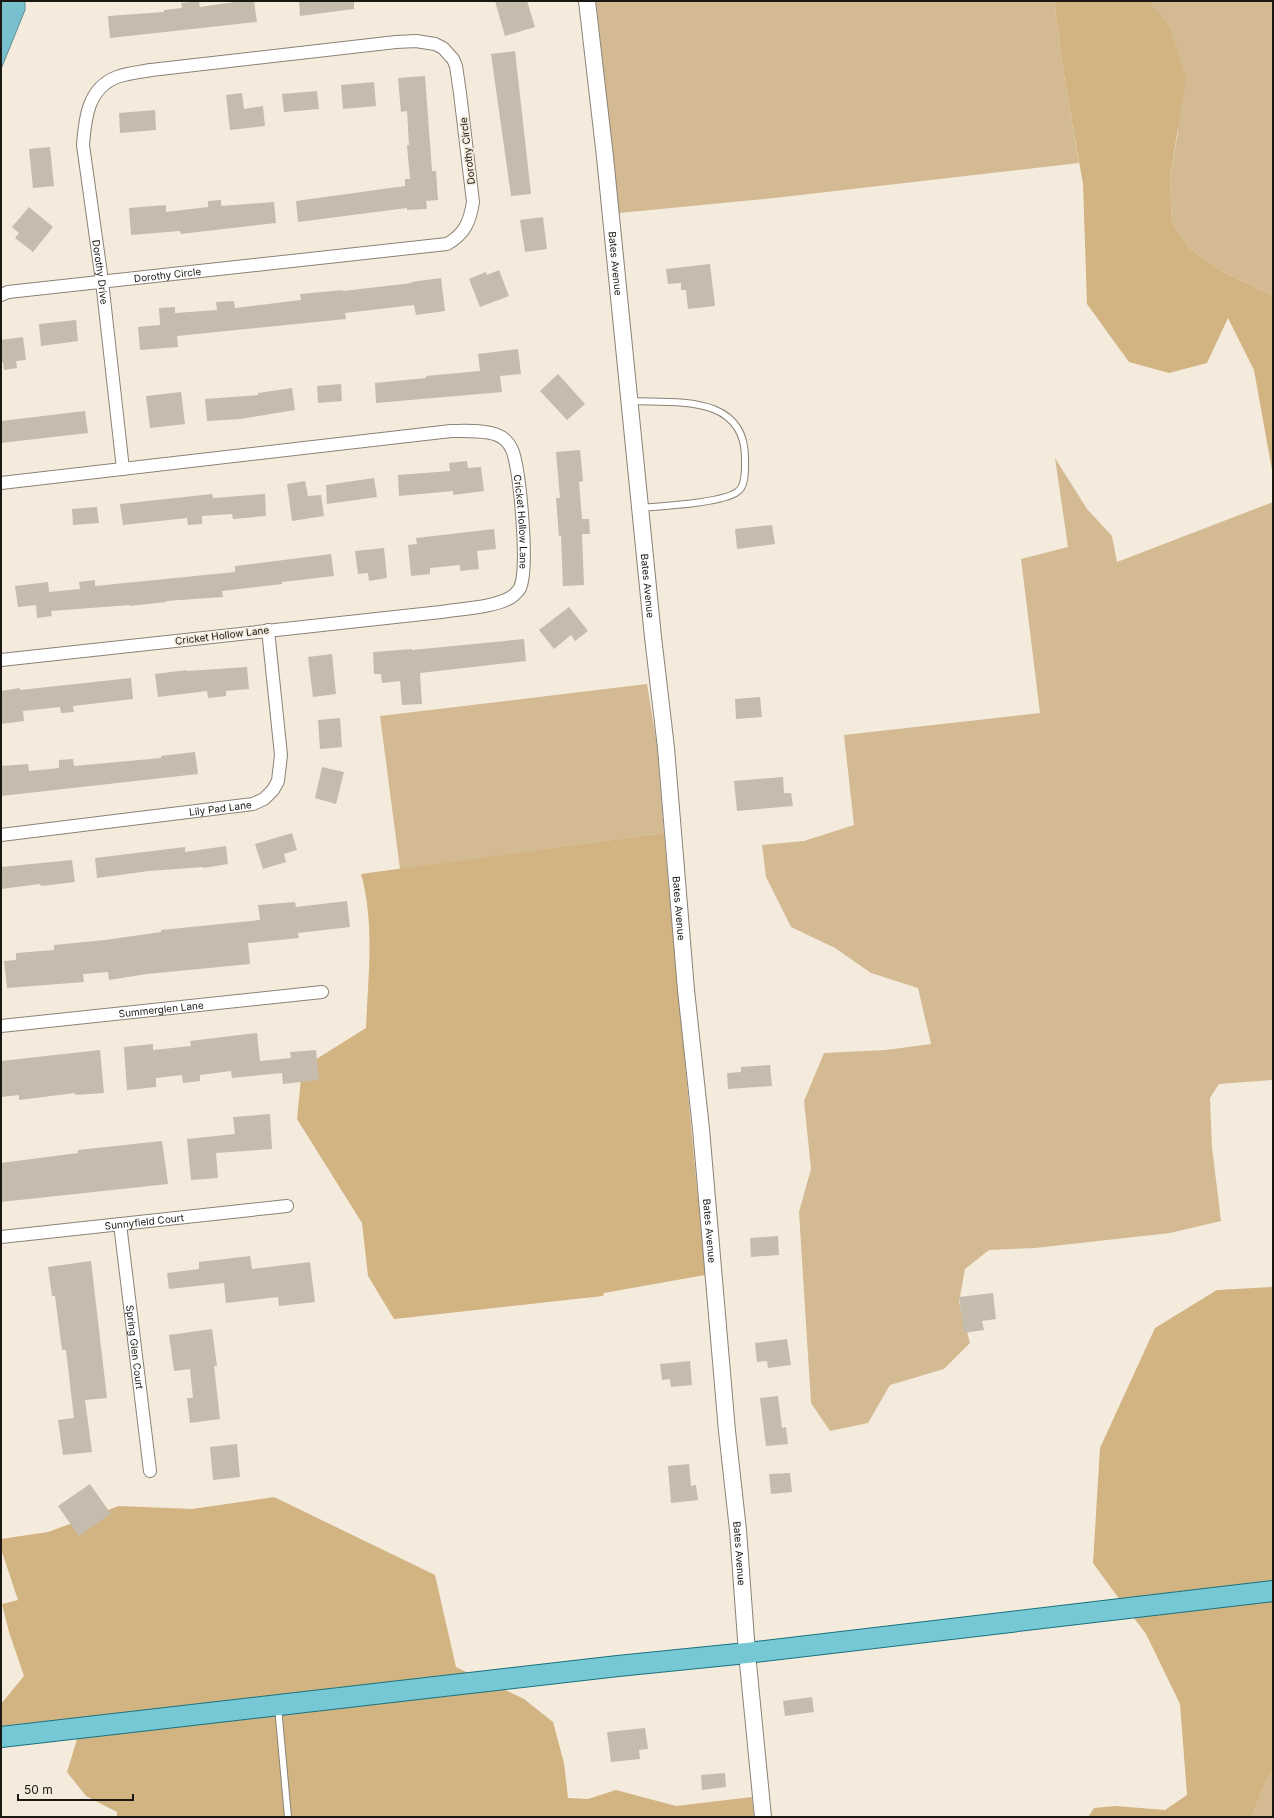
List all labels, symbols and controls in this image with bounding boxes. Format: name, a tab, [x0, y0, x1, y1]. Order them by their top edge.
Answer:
street label: Dorothy Circle	[457, 117, 477, 185]
street label: Bates Avenue	[606, 231, 625, 296]
street label: Dorothy Drive	[90, 239, 111, 305]
street label: Dorothy Circle	[133, 265, 202, 284]
street label: Cricket Hollow Lane	[512, 474, 530, 570]
street label: Bates Avenue	[639, 553, 657, 619]
street label: Cricket Hollow Lane	[174, 623, 270, 647]
street label: Lily Pad Lane	[188, 798, 252, 818]
street label: Bates Avenue	[671, 876, 688, 941]
street label: Summerglen Lane	[118, 999, 204, 1020]
street label: Bates Avenue	[701, 1198, 719, 1264]
street label: Sunnyfield Court	[104, 1211, 185, 1232]
street label: Spring Glen Court	[124, 1304, 146, 1391]
street label: Bates Avenue	[731, 1521, 748, 1586]
scale bar	[18, 1776, 133, 1802]
text: 50 m	[24, 1782, 53, 1797]

